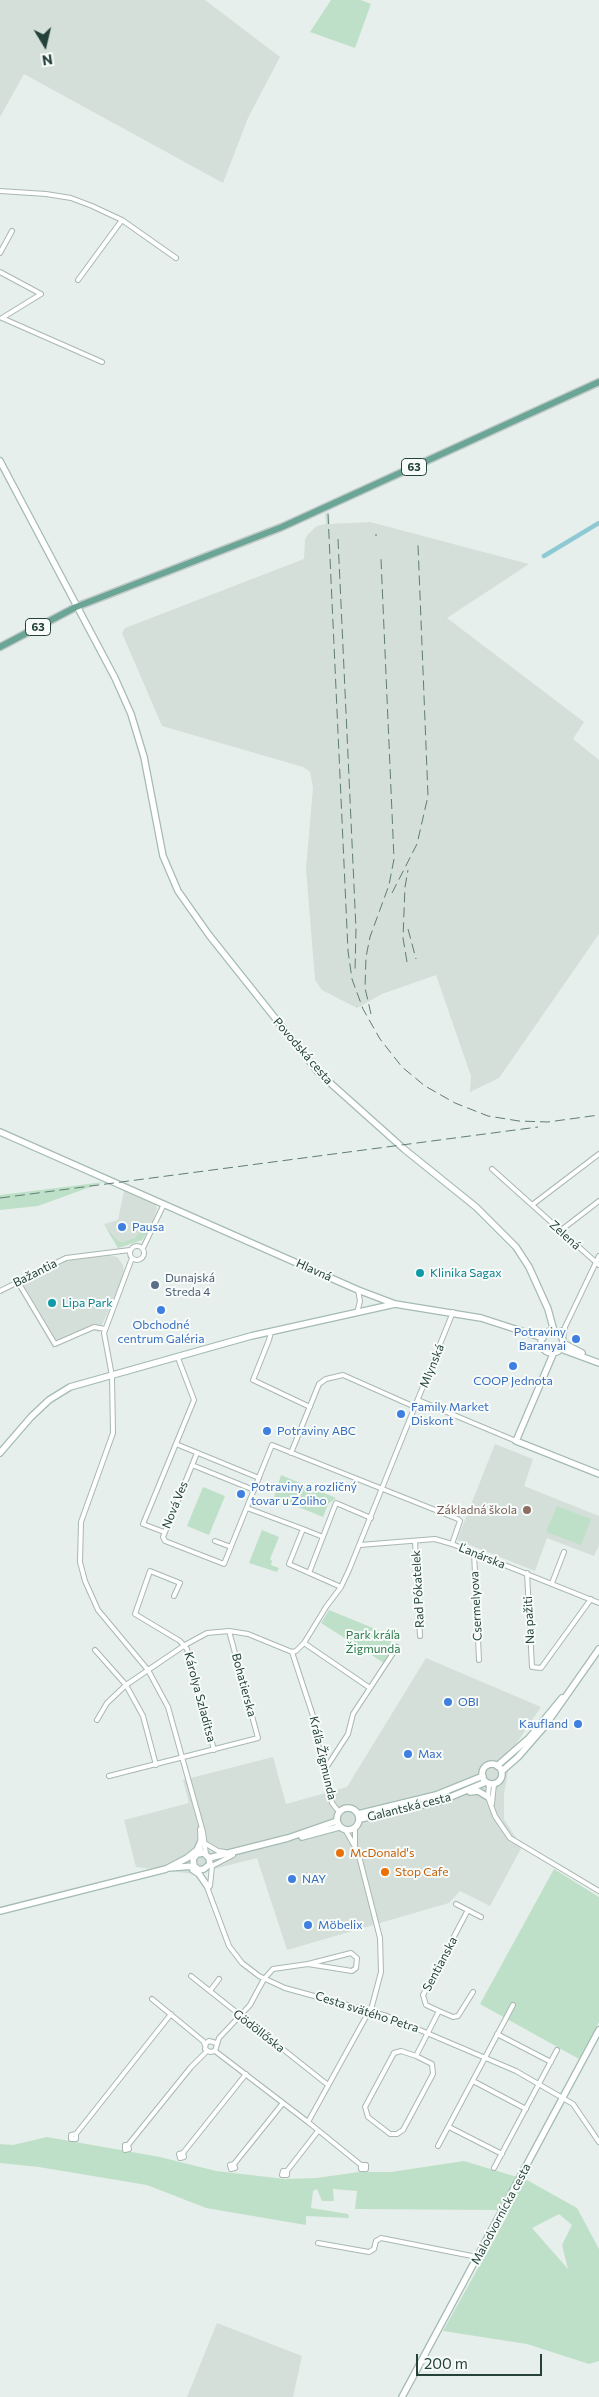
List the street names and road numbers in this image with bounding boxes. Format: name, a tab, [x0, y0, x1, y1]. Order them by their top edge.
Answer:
road number: 63	[402, 458, 426, 476]
road number: 63	[26, 618, 50, 636]
street label: Povodská cesta	[270, 1015, 336, 1087]
street label: Zelená	[546, 1217, 584, 1253]
street label: Bažantia	[11, 1256, 59, 1290]
street label: Hlavná	[294, 1256, 334, 1284]
street label: Mlynská	[417, 1342, 447, 1390]
street label: Nová Ves	[159, 1479, 191, 1531]
street label: Ľanárska	[457, 1540, 507, 1572]
street label: Rad Pókatelek	[409, 1550, 427, 1628]
street label: Csermelyova	[467, 1571, 485, 1641]
street label: Na pažiti	[521, 1596, 537, 1644]
street label: Károlya Szladitsa	[181, 1650, 219, 1744]
street label: Bohatierska	[229, 1652, 259, 1718]
street label: Kráľa Žigmunda	[306, 1715, 340, 1801]
street label: Galantská cesta	[366, 1790, 452, 1824]
street label: Sentianska	[420, 1934, 460, 1994]
street label: Cesta svätého Petra	[313, 1988, 421, 2036]
street label: Gödöllőska	[230, 2006, 288, 2056]
street label: Malodvornícka cesta	[468, 2161, 534, 2267]

